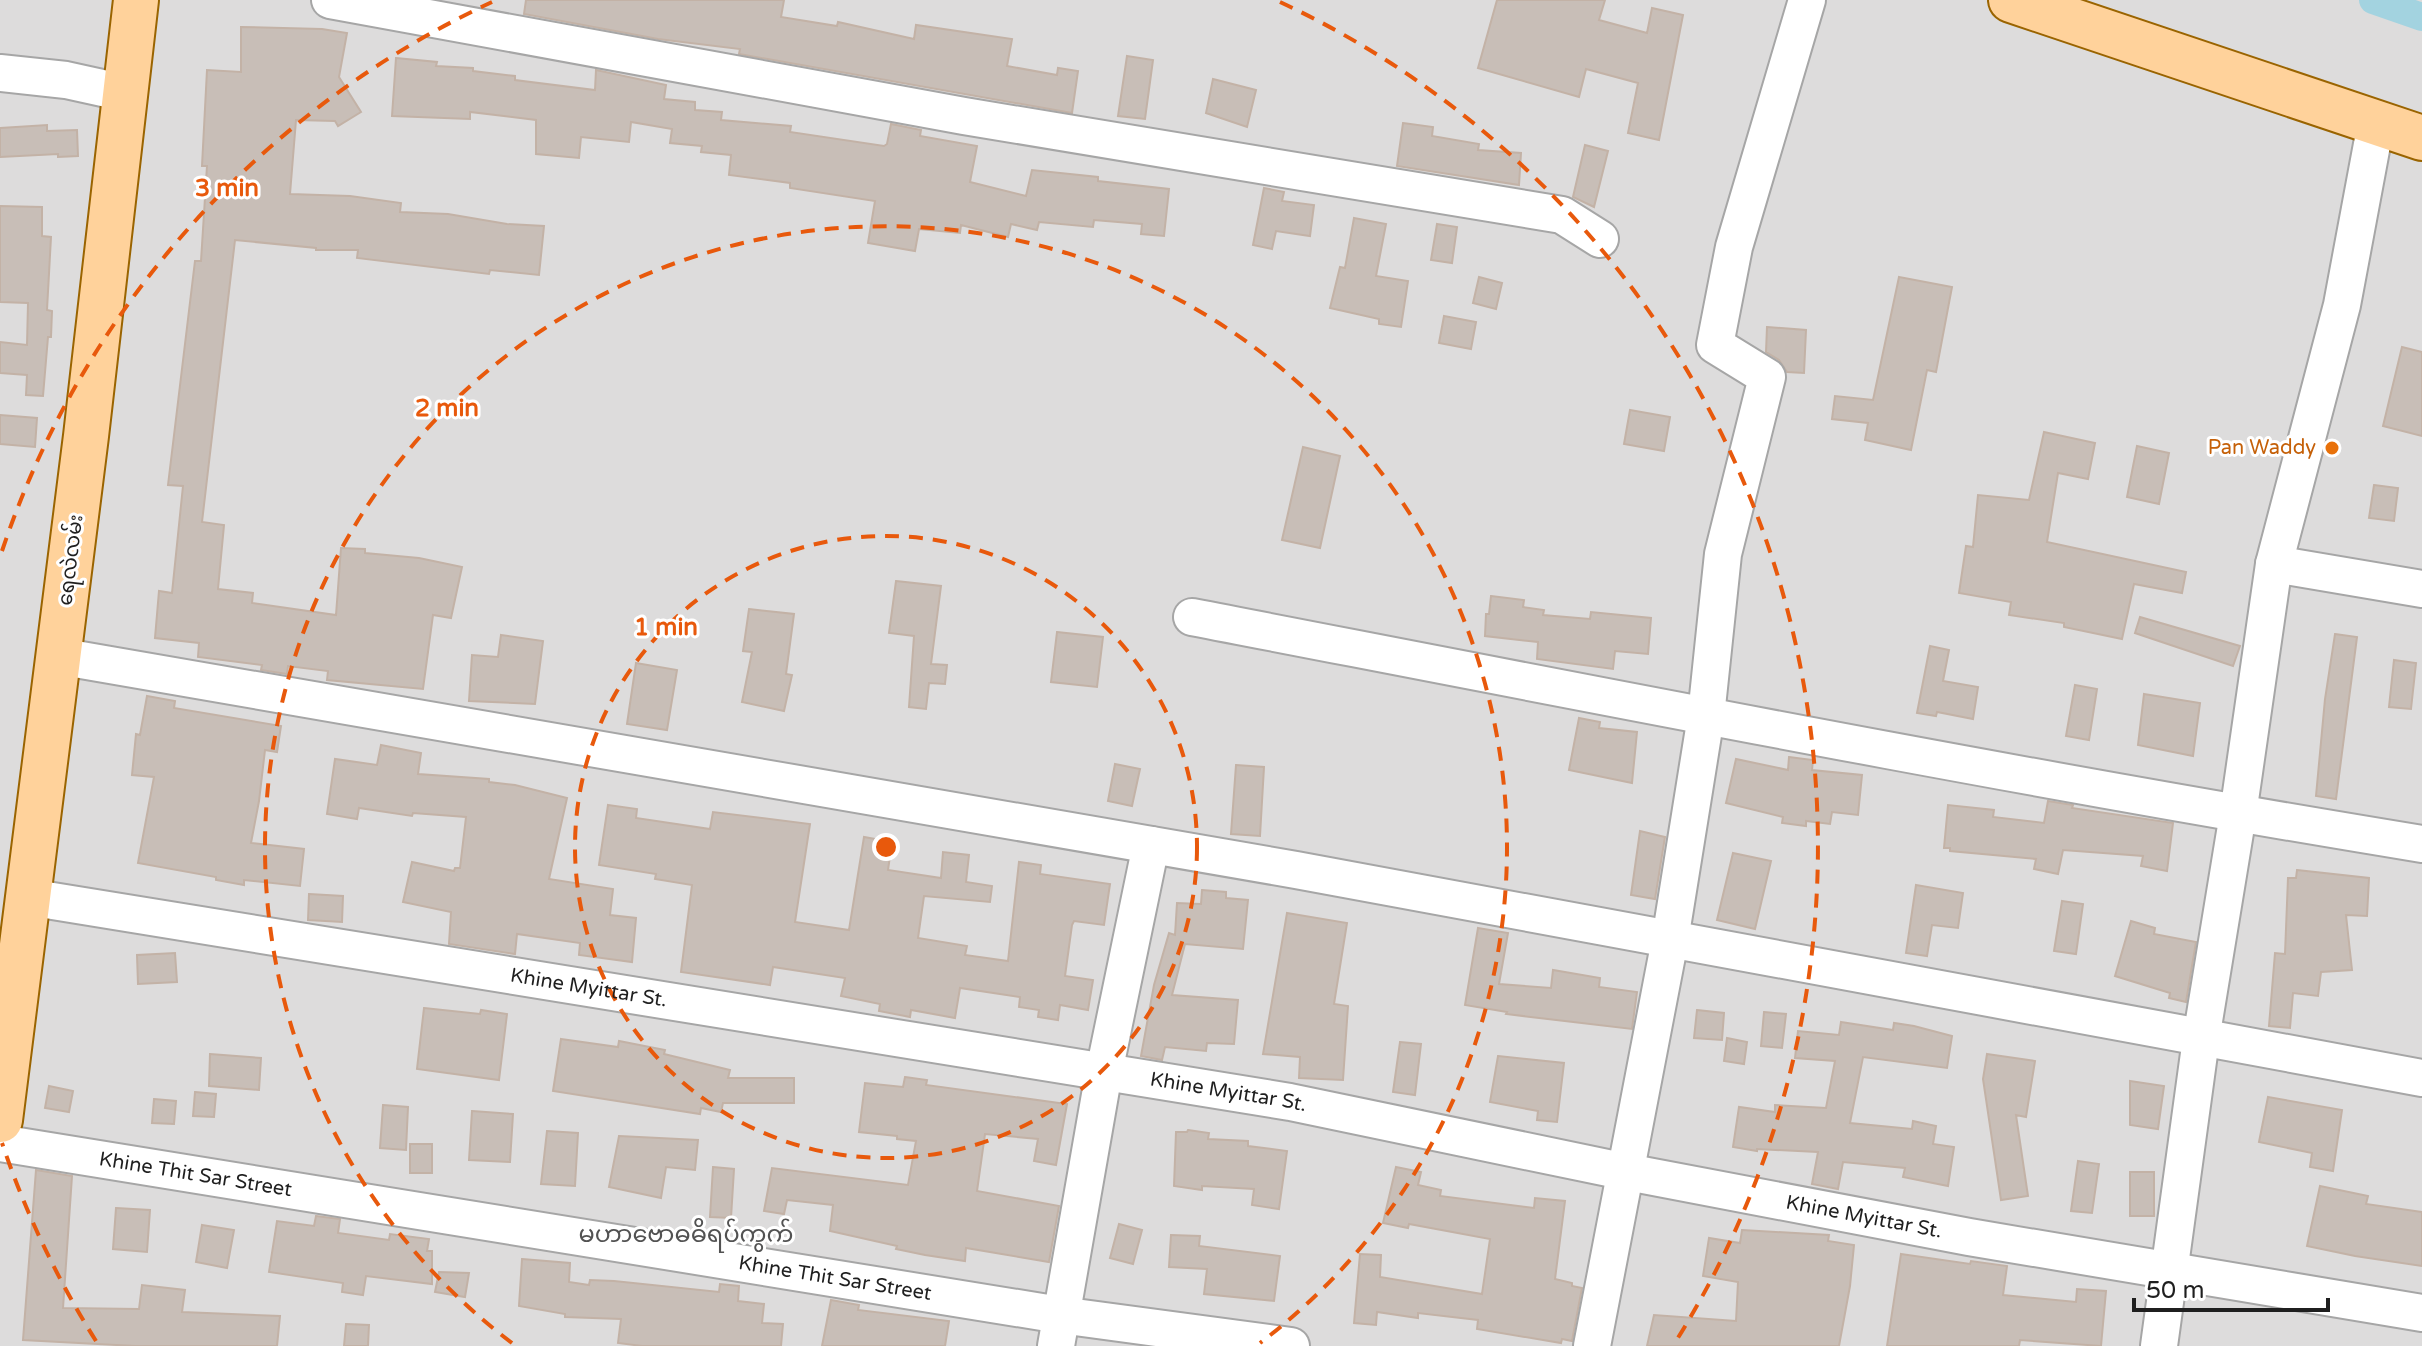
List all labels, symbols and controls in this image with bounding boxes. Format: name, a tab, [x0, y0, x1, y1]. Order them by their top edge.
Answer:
text: 3 min	[195, 174, 259, 203]
text: 2 min	[415, 394, 479, 423]
place label: Pan Waddy	[2208, 436, 2316, 460]
marker: Pan Waddy	[2323, 439, 2341, 457]
street label: ရေလဲလမ်း	[51, 513, 91, 607]
text: 1 min	[634, 613, 698, 642]
centre of rings	[872, 833, 900, 861]
street label: Khine Myittar St.	[509, 964, 669, 1013]
street label: Khine Myittar St.	[1148, 1067, 1309, 1117]
street label: Khine Thit Sar Street	[97, 1147, 294, 1202]
street label: Khine Myittar St.	[1784, 1190, 1944, 1244]
district label: မဟာဗောဓဓိရပ်ကွက်	[578, 1218, 794, 1253]
street label: Khine Thit Sar Street	[737, 1251, 934, 1306]
scale bar	[2134, 1262, 2328, 1312]
text: 50 m	[2146, 1276, 2204, 1305]

